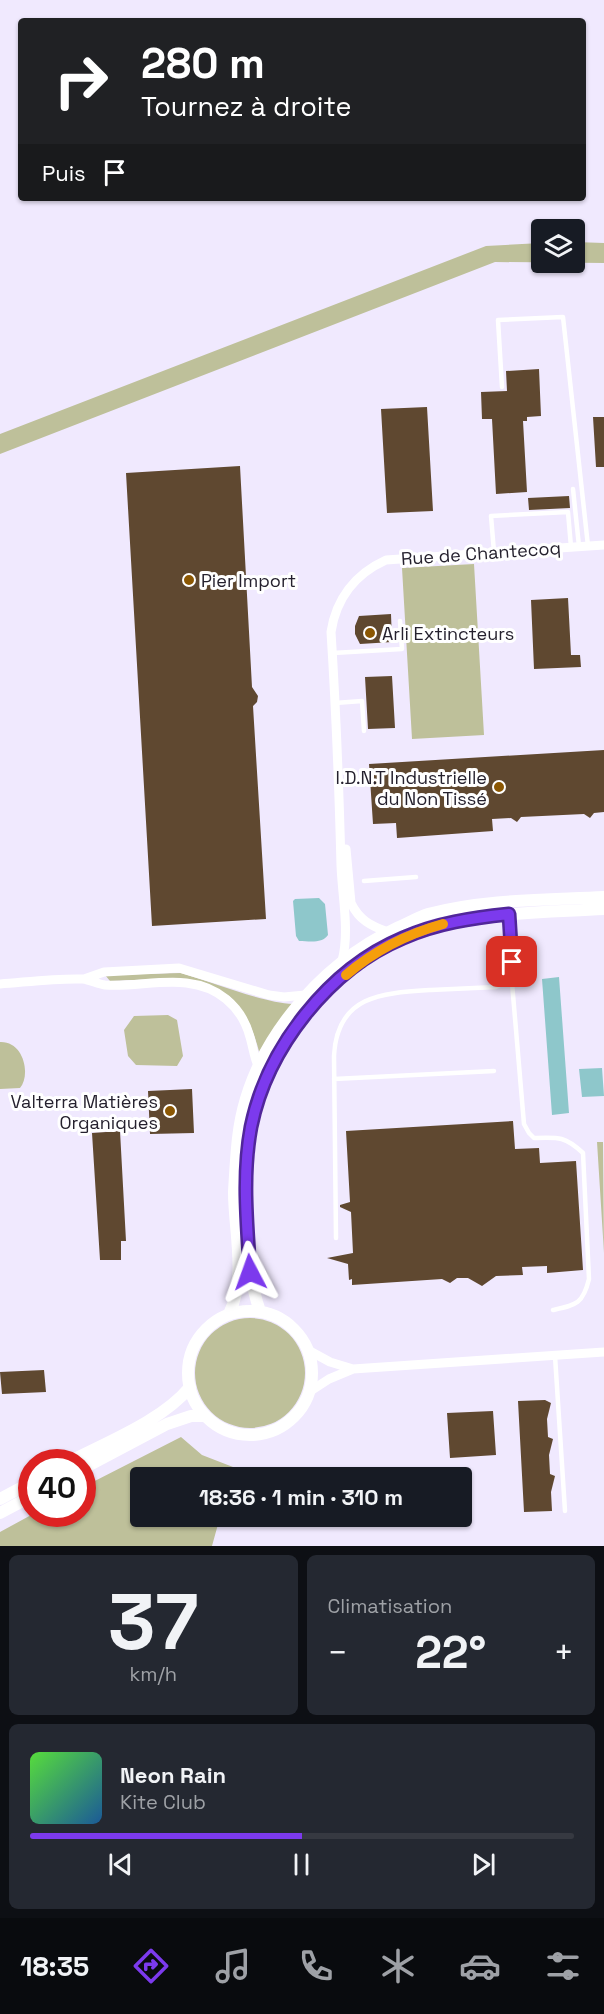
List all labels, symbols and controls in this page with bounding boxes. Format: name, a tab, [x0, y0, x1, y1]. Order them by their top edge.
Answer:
text: 280 m	[141, 37, 265, 90]
icon: right	[42, 42, 120, 120]
text: Tournez à droite	[141, 89, 351, 124]
icon: arrive	[98, 156, 131, 189]
text: Puis	[42, 159, 86, 187]
map controls	[531, 219, 585, 273]
button: layers	[531, 219, 585, 273]
street label: Rue de Chantecoq	[400, 536, 562, 570]
place label: Pier Import	[201, 569, 296, 592]
marker: Pier Import	[182, 573, 196, 587]
place label: Arli Extincteurs	[382, 622, 514, 645]
marker: Arli Extincteurs	[363, 626, 377, 640]
place label: I.D.N.T Industrielle du Non Tissé	[336, 766, 487, 810]
marker: I.D.N.T Industrielle du Non Tissé	[492, 780, 506, 794]
pin	[486, 936, 537, 987]
icon: arrive	[495, 945, 528, 978]
place label: Valterra Matières Organiques	[11, 1090, 158, 1134]
marker: Valterra Matières Organiques	[163, 1104, 177, 1118]
position arrow	[218, 1240, 282, 1304]
speed limit sign: 40	[18, 1449, 96, 1527]
text: 18:36 · 1 min · 310 m	[199, 1483, 403, 1511]
text: 37	[108, 1572, 199, 1672]
text: Climatisation	[328, 1593, 452, 1619]
text: 22°	[415, 1624, 486, 1681]
text: −	[328, 1632, 348, 1674]
text: +	[554, 1632, 574, 1674]
text: km/h	[129, 1661, 177, 1687]
text: Neon Rain	[120, 1761, 226, 1789]
text: Kite Club	[120, 1789, 206, 1815]
icon: previous	[104, 1848, 137, 1881]
icon: pause	[285, 1848, 318, 1881]
icon: next	[467, 1848, 500, 1881]
icon: directions	[130, 1945, 172, 1987]
icon: music	[212, 1945, 254, 1987]
icon: phone	[295, 1945, 337, 1987]
icon: climate	[377, 1945, 419, 1987]
icon: car	[459, 1945, 501, 1987]
icon: filters	[542, 1945, 584, 1987]
text: 18:35	[20, 1949, 89, 1984]

